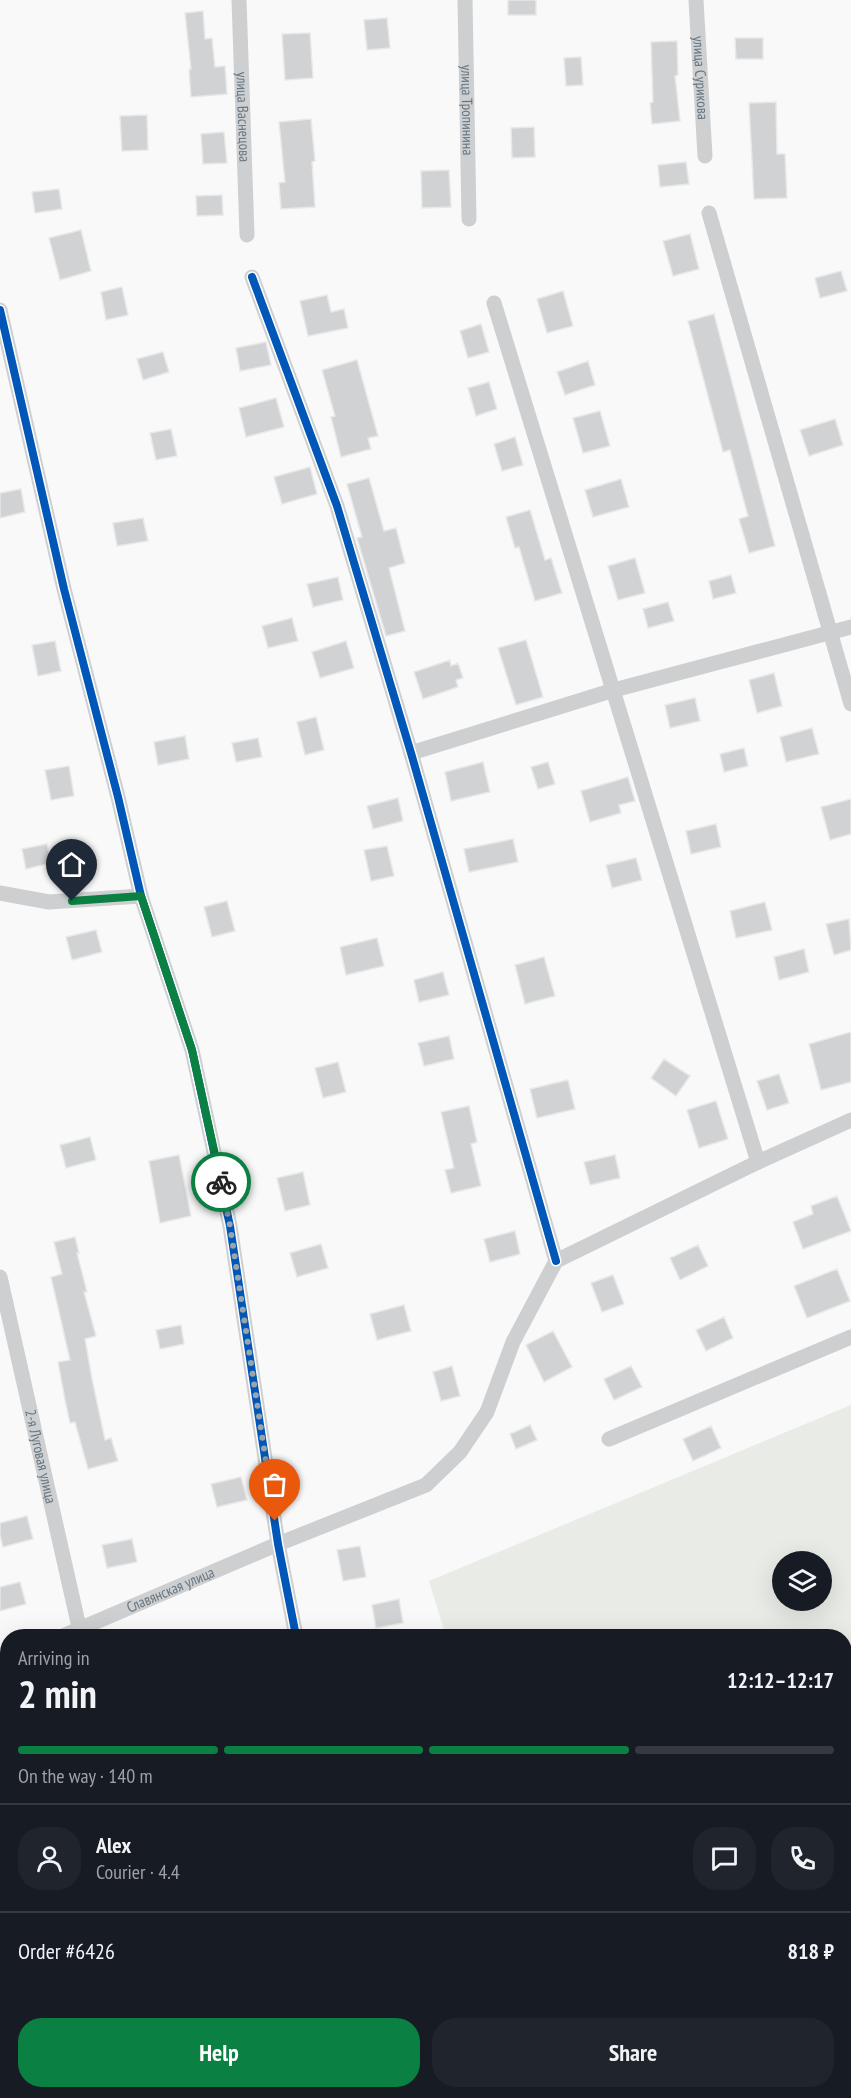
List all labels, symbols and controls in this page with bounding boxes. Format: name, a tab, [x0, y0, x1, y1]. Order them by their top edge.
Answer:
street label: улица Сурикова	[689, 35, 713, 120]
street label: улица Тропинина	[457, 64, 478, 155]
street label: улица Васнецова	[232, 71, 255, 162]
pin	[46, 839, 97, 901]
icon: home	[55, 848, 88, 881]
courier	[191, 1152, 251, 1212]
icon: bike	[205, 1166, 238, 1199]
street label: 2-я Луговая улица	[21, 1408, 61, 1505]
pin	[249, 1459, 300, 1521]
icon: bag	[258, 1468, 291, 1501]
map controls	[772, 1551, 832, 1611]
button: layers	[772, 1551, 832, 1611]
street label: Славянская улица	[124, 1562, 217, 1617]
text: Arriving in	[18, 1645, 90, 1671]
text: 12:12–12:17	[727, 1666, 834, 1694]
text: 2 min	[18, 1668, 97, 1719]
text: On the way · 140 m	[18, 1763, 153, 1789]
button: person	[18, 1827, 81, 1890]
button: chat	[693, 1827, 756, 1890]
button: phone	[771, 1827, 834, 1890]
text: Alex	[96, 1831, 131, 1859]
text: Courier · 4.4	[96, 1859, 180, 1885]
text: Order #6426	[18, 1937, 115, 1965]
text: 818 ₽	[787, 1937, 834, 1965]
button: Help	[18, 2018, 420, 2087]
button: Share	[432, 2018, 834, 2087]

